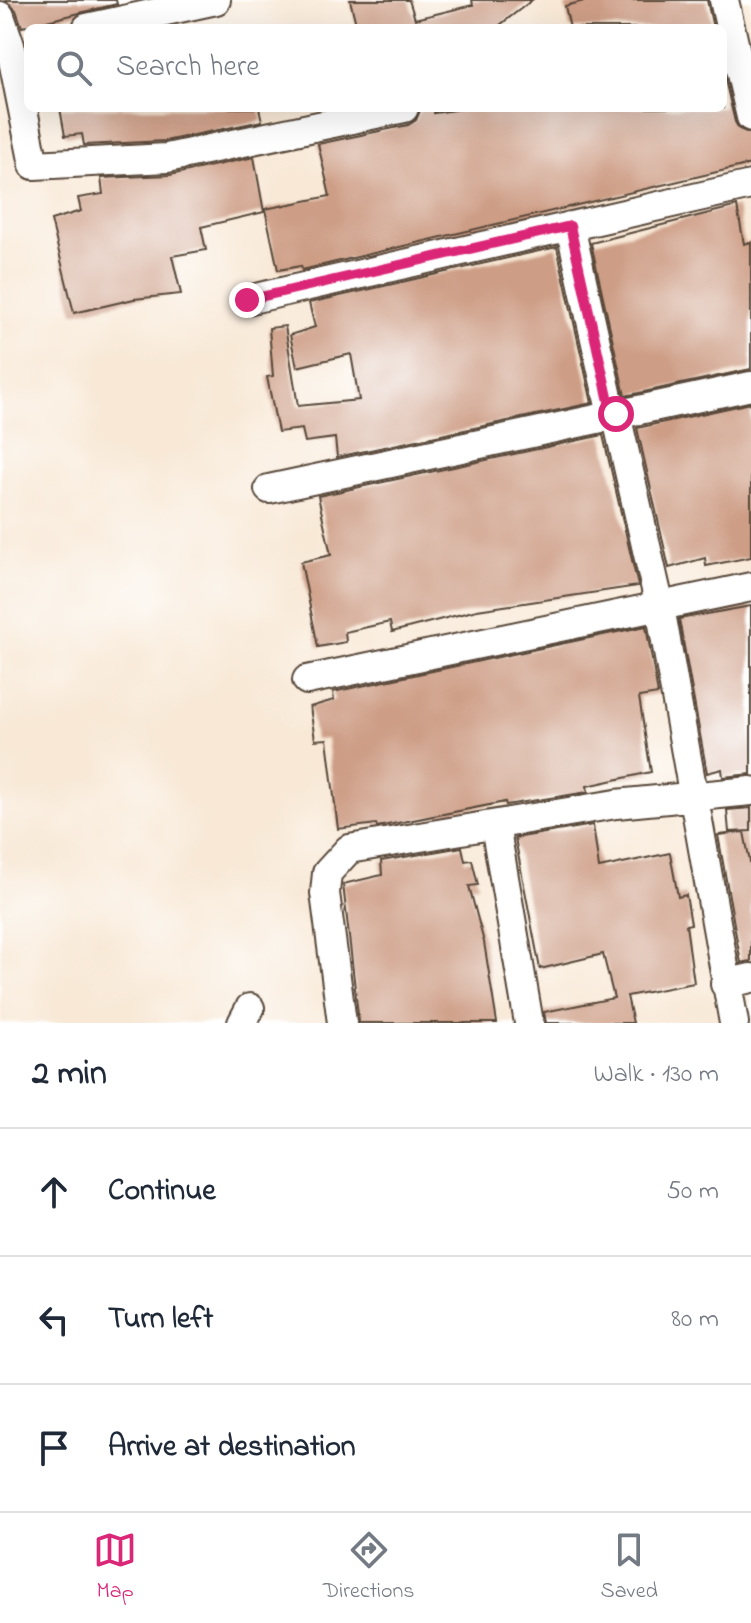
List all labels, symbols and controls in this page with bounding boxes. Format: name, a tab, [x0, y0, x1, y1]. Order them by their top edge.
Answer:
search box	[24, 24, 727, 112]
icon: search	[52, 46, 96, 90]
text: Search here	[116, 46, 260, 90]
route end	[229, 282, 265, 318]
route start	[598, 396, 634, 432]
text: 2 min	[32, 1050, 107, 1100]
text: Walk · 130 m	[594, 1056, 719, 1094]
icon: ahead	[32, 1170, 76, 1214]
text: Continue	[108, 1170, 216, 1214]
text: 50 m	[666, 1173, 719, 1211]
icon: left	[32, 1298, 76, 1342]
text: Turn left	[108, 1298, 213, 1342]
text: 80 m	[671, 1301, 719, 1339]
icon: arrive	[32, 1426, 76, 1470]
text: Arrive at destination	[108, 1426, 356, 1470]
tab: Map	[93, 1528, 137, 1608]
tab: Directions	[323, 1528, 414, 1608]
tab: Saved	[601, 1528, 658, 1608]

